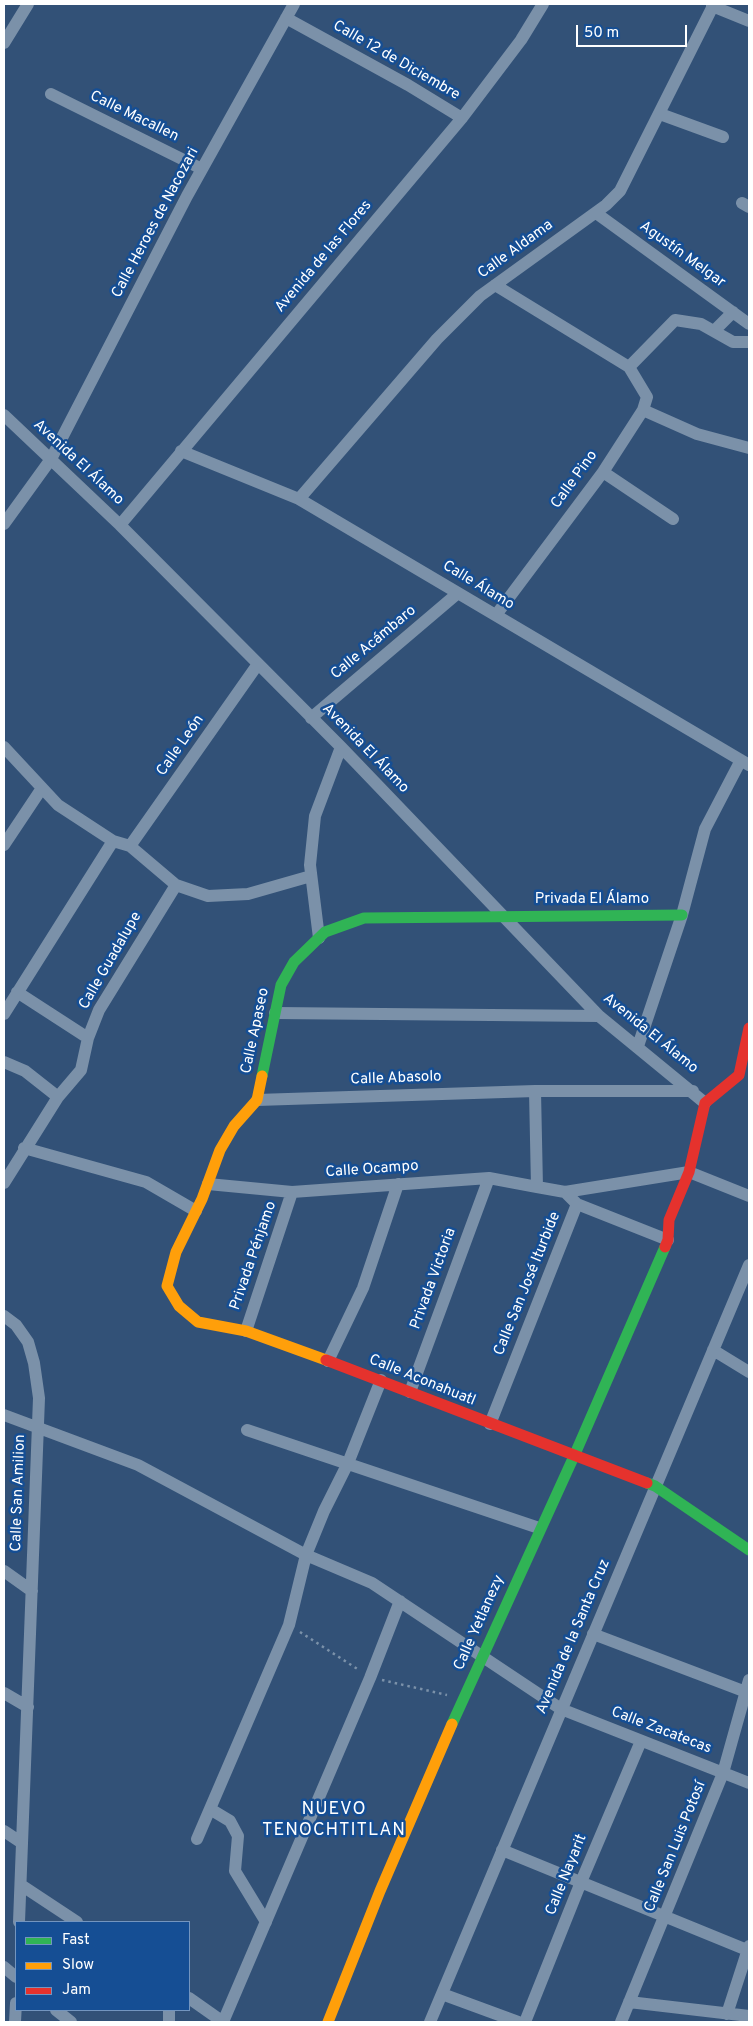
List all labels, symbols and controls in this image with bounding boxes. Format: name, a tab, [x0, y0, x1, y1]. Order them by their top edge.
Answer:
scale bar	[578, 15, 689, 47]
street label: Calle 12 de Diciembre	[329, 17, 463, 105]
text: 50 m	[584, 24, 619, 43]
street label: Calle Macallen	[87, 88, 181, 146]
street label: Calle Heroes de Nacozari	[109, 145, 203, 301]
street label: Avenida de las Flores	[272, 197, 376, 317]
street label: Calle Aldama	[475, 217, 557, 283]
street label: Agustín Melgar	[636, 218, 728, 292]
street label: Avenida El Álamo	[29, 416, 127, 510]
street label: Calle Pino	[548, 447, 602, 513]
street label: Calle Álamo	[439, 558, 517, 614]
street label: Calle Acámbaro	[328, 602, 420, 684]
street label: Avenida El Álamo	[318, 701, 412, 797]
street label: Calle León	[153, 712, 209, 780]
street label: Privada El Álamo	[535, 891, 649, 909]
street label: Calle Guadalupe	[76, 909, 146, 1013]
street label: Calle Apaseo	[238, 986, 274, 1076]
street label: Avenida El Álamo	[599, 990, 701, 1078]
street label: Calle Abasolo	[350, 1068, 442, 1090]
street label: Calle Ocampo	[325, 1158, 419, 1182]
street label: Privada Pénjamo	[227, 1199, 281, 1313]
street label: Calle San José Iturbide	[491, 1209, 565, 1359]
street label: Privada Victoria	[407, 1226, 461, 1332]
street label: Calle Aconahuatl	[366, 1351, 478, 1411]
street label: Calle San Amilion	[8, 1434, 30, 1552]
street label: Avenida de la Santa Cruz	[533, 1557, 615, 1717]
street label: Calle Yetlanezy	[451, 1573, 509, 1673]
street label: Calle Zacatecas	[608, 1704, 714, 1758]
street label: Calle San Luis Potosí	[642, 1779, 710, 1915]
district label: NUEVO TENOCHTITLAN	[261, 1799, 407, 1842]
street label: Calle Nayarit	[543, 1832, 591, 1918]
legend	[15, 1921, 190, 2011]
text: Fast	[62, 1931, 90, 1950]
text: Slow	[62, 1956, 94, 1975]
text: Jam	[62, 1981, 91, 2000]

